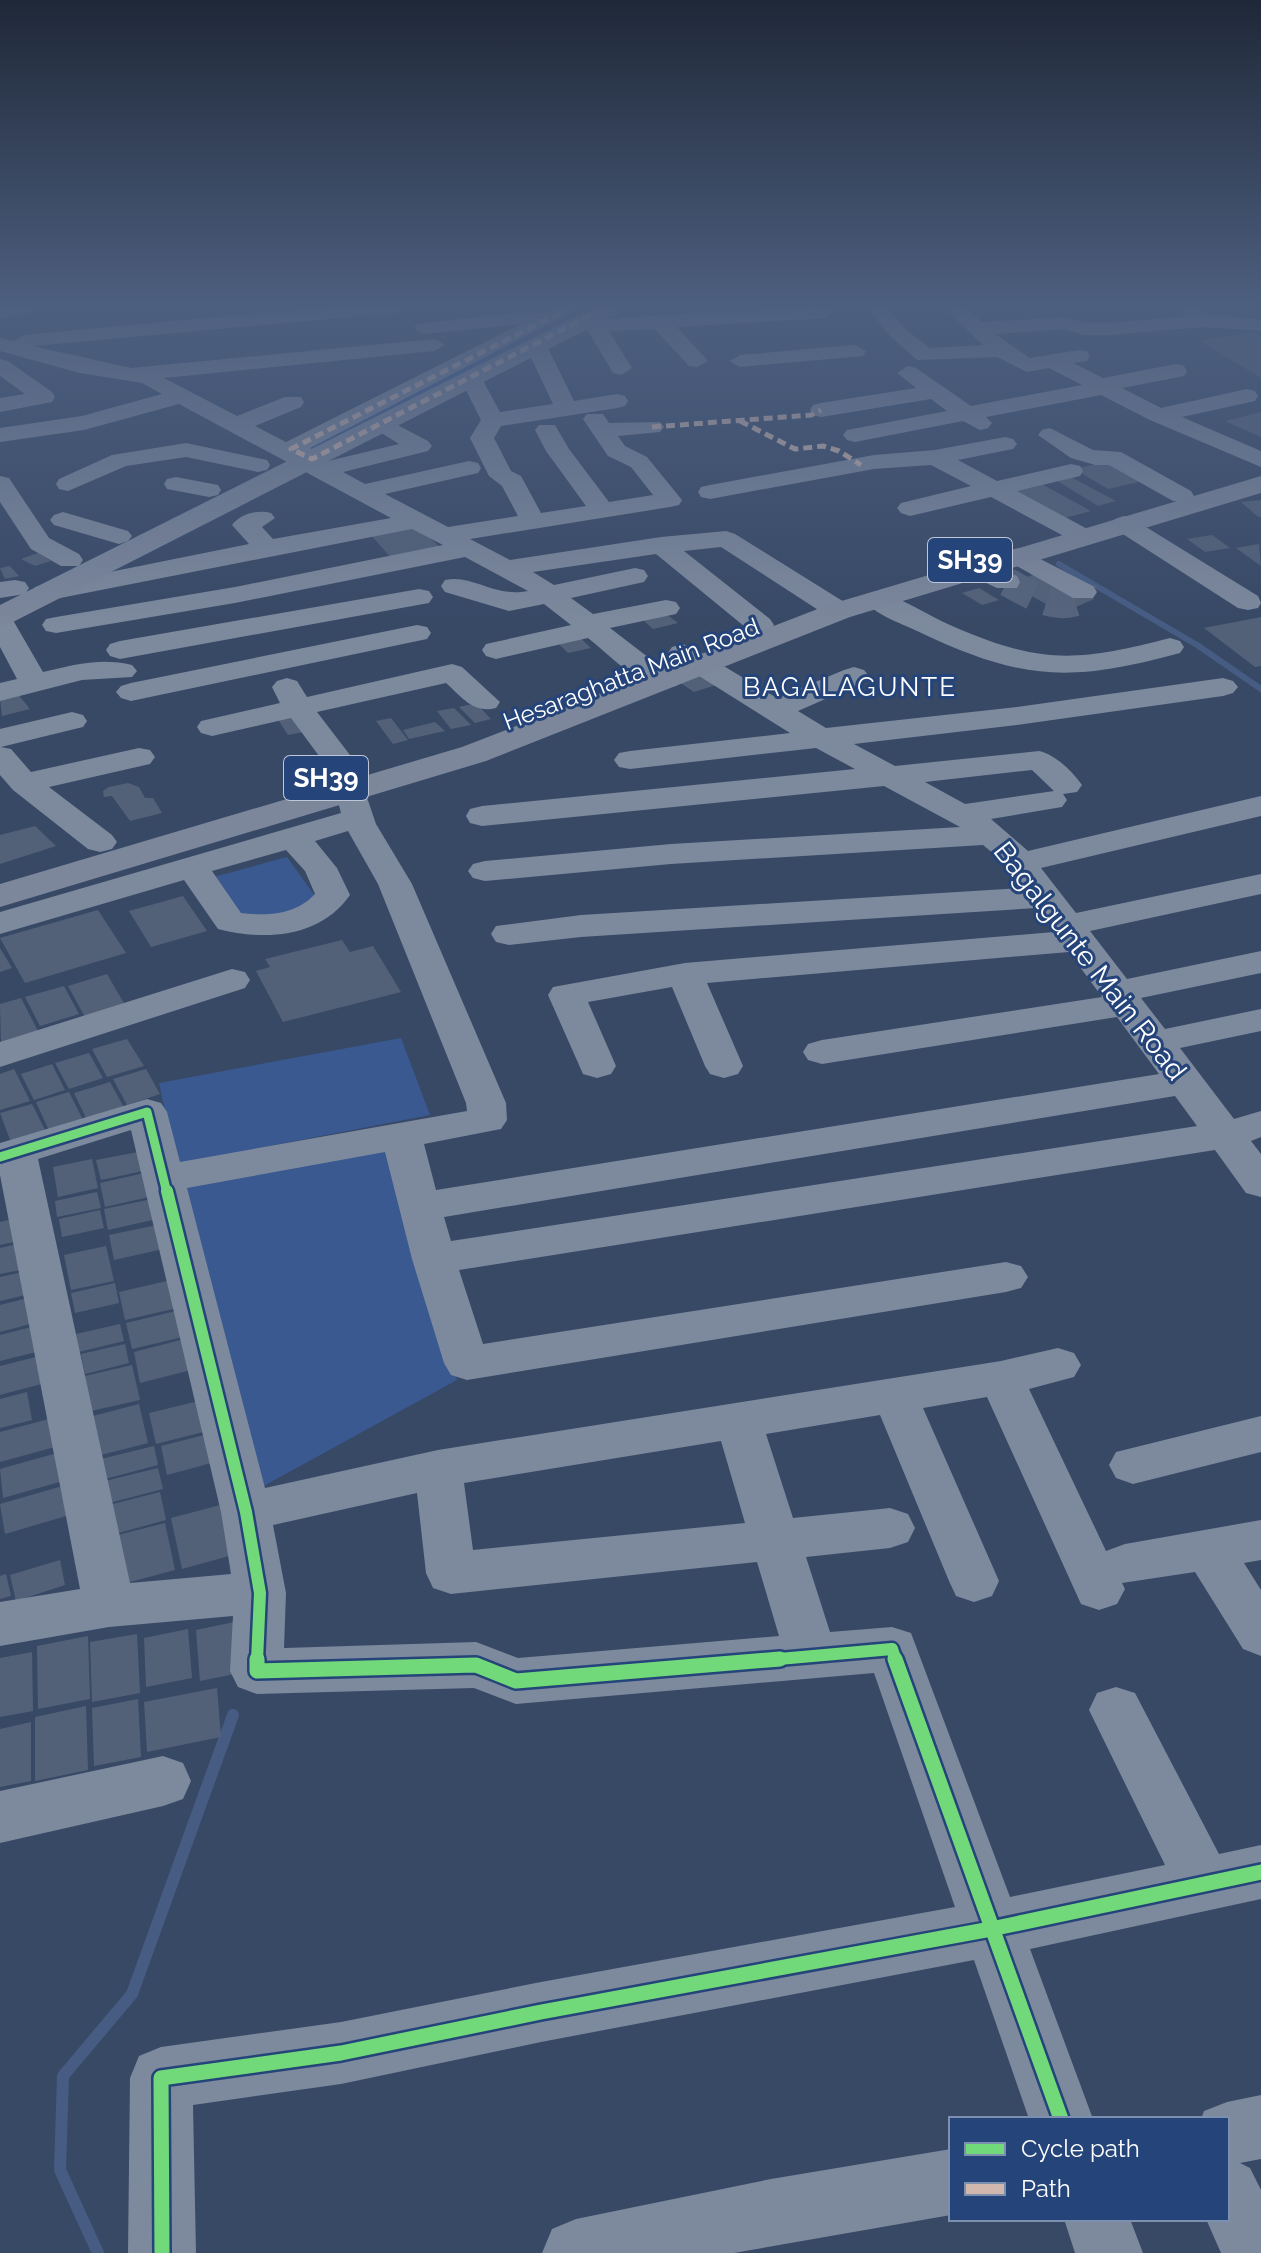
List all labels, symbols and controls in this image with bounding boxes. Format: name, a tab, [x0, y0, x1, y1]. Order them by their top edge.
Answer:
road number: SH39	[928, 538, 1012, 582]
street label: Hesaraghatta Main Road	[499, 612, 763, 736]
district label: BAGALAGUNTE	[743, 672, 957, 702]
road number: SH39	[284, 756, 368, 800]
street label: Bagalgunte Main Road	[987, 835, 1193, 1087]
legend	[949, 2117, 1229, 2221]
text: Cycle path	[1021, 2134, 1140, 2163]
text: Path	[1021, 2174, 1071, 2203]

